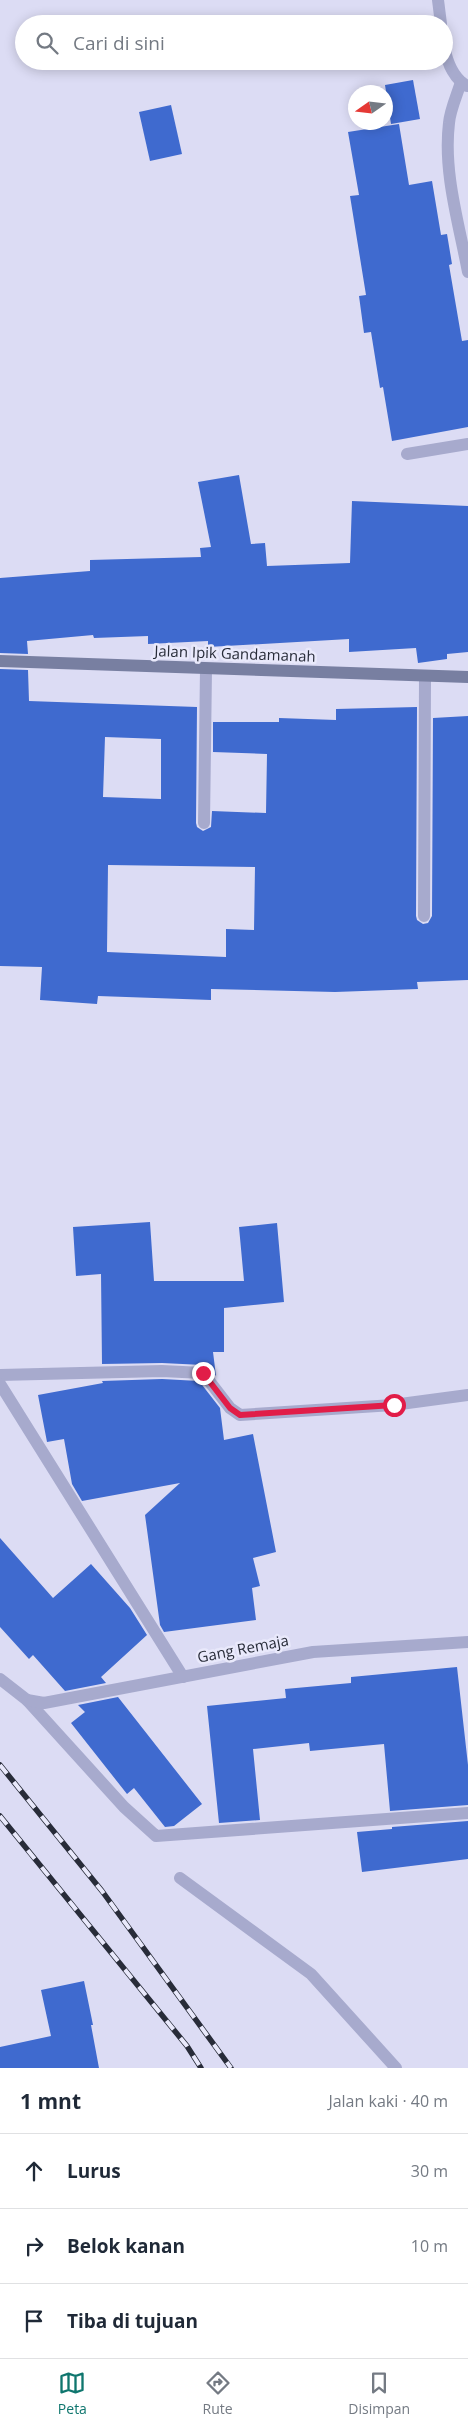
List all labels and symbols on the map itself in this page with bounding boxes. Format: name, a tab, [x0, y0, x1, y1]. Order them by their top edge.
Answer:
north arrow	[348, 85, 393, 130]
street label: Jalan Ipik Gandamanah	[152, 640, 316, 666]
route end	[192, 1362, 215, 1385]
route start	[383, 1394, 406, 1417]
street label: Gang Remaja	[195, 1629, 290, 1667]

